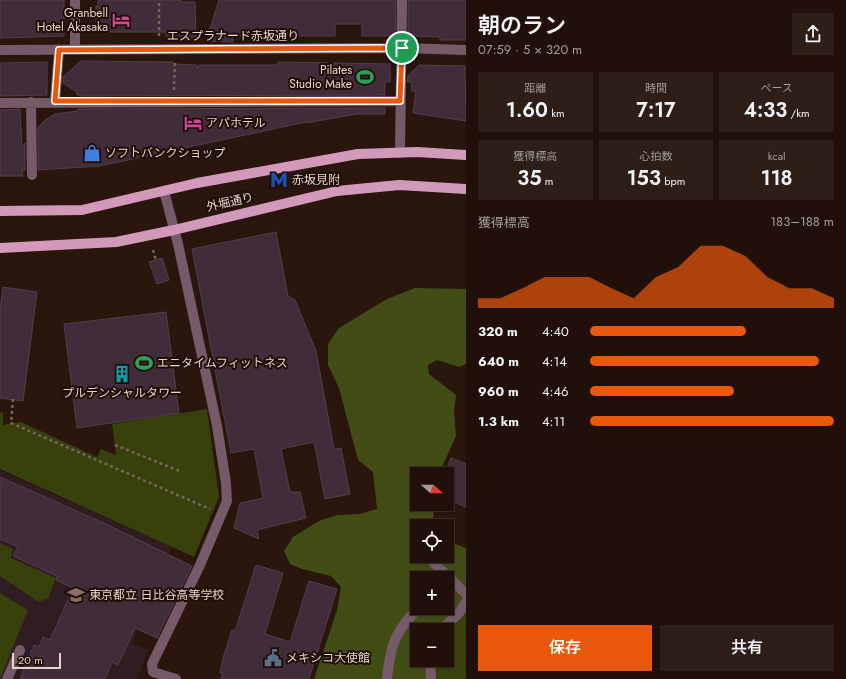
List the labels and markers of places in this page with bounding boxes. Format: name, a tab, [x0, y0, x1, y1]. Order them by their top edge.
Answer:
place label: Granbell Hotel Akasaka	[37, 4, 108, 36]
hotel icon: Granbell Hotel Akasaka	[111, 10, 131, 30]
pin	[385, 31, 419, 65]
place label: Pilates Studio Make	[289, 61, 352, 93]
sports icon: Pilates Studio Make	[355, 67, 375, 87]
hotel icon: アパホテル	[183, 113, 203, 133]
place label: アパホテル	[206, 114, 266, 132]
shop icon: ソフトバンクショップ	[82, 143, 102, 163]
place label: ソフトバンクショップ	[105, 144, 226, 162]
metro station icon: 赤坂見附	[269, 170, 289, 190]
place label: 赤坂見附	[292, 171, 340, 189]
sports icon: エニタイムフィットネス	[134, 353, 154, 373]
place label: エニタイムフィットネス	[157, 354, 288, 372]
building icon: プルデンシャルタワー	[112, 364, 132, 384]
place label: プルデンシャルタワー	[62, 384, 182, 402]
school or university icon: 東京都立 日比谷高等学校	[66, 585, 86, 605]
place label: 東京都立 日比谷高等学校	[89, 586, 225, 604]
public building icon: メキシコ大使館	[263, 648, 283, 668]
place label: メキシコ大使館	[286, 649, 370, 667]

